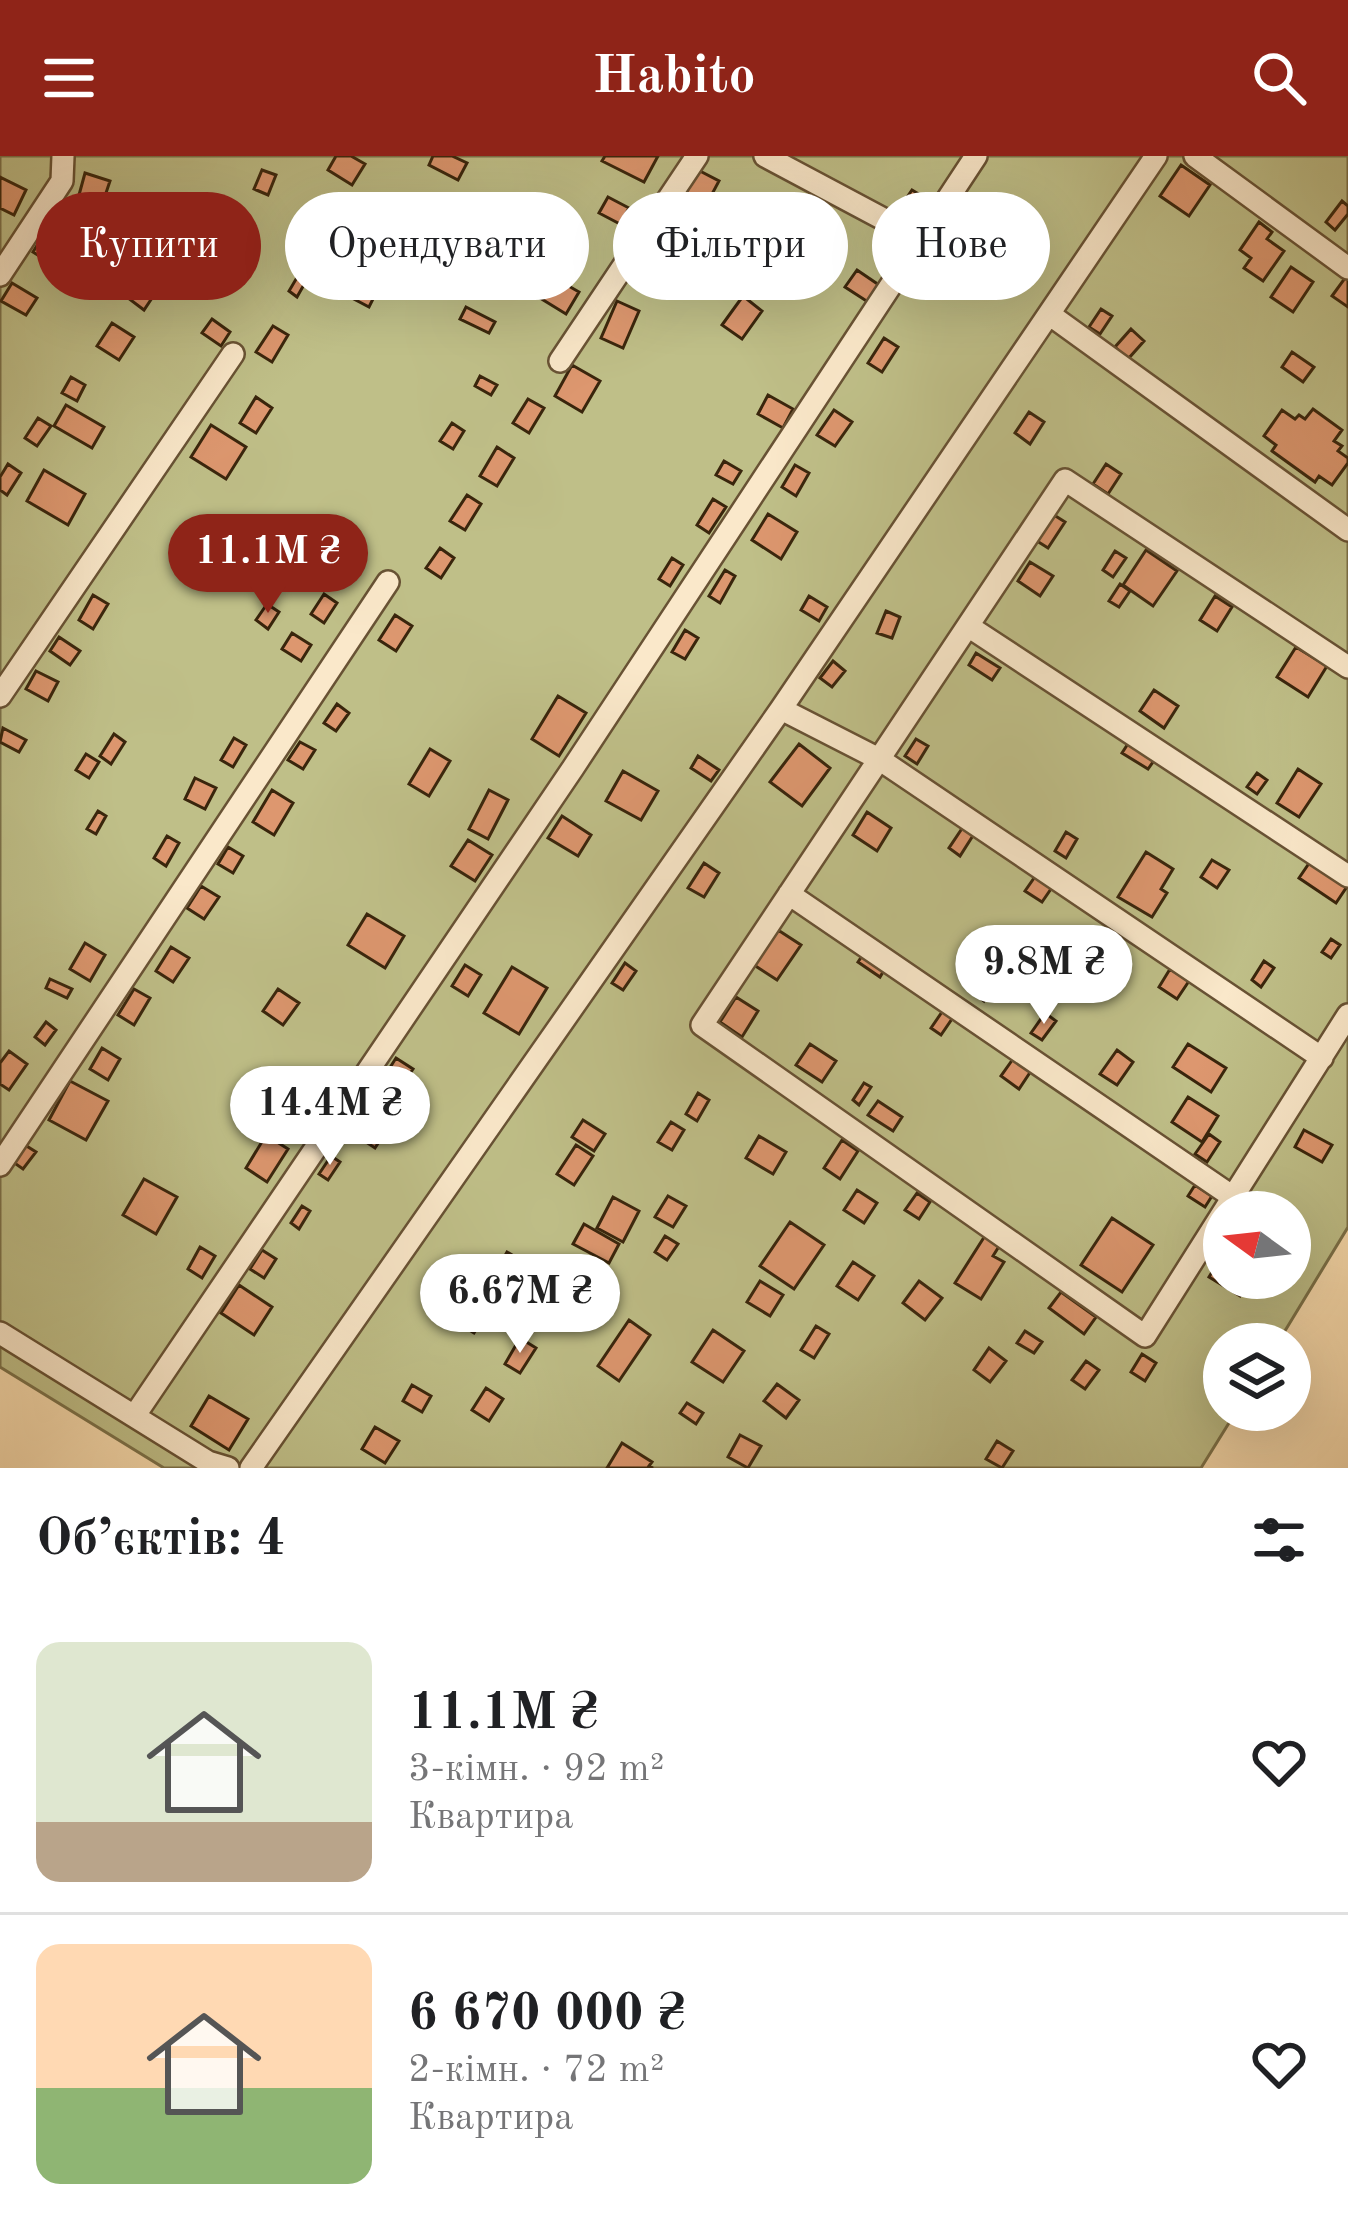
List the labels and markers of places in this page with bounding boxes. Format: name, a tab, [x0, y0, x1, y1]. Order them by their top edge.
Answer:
pin: 11.1M ₴	[157, 514, 379, 616]
pin: 9.8M ₴	[946, 925, 1142, 1027]
pin: 14.4M ₴	[219, 1066, 441, 1168]
pin: 6.67M ₴	[409, 1254, 631, 1356]

